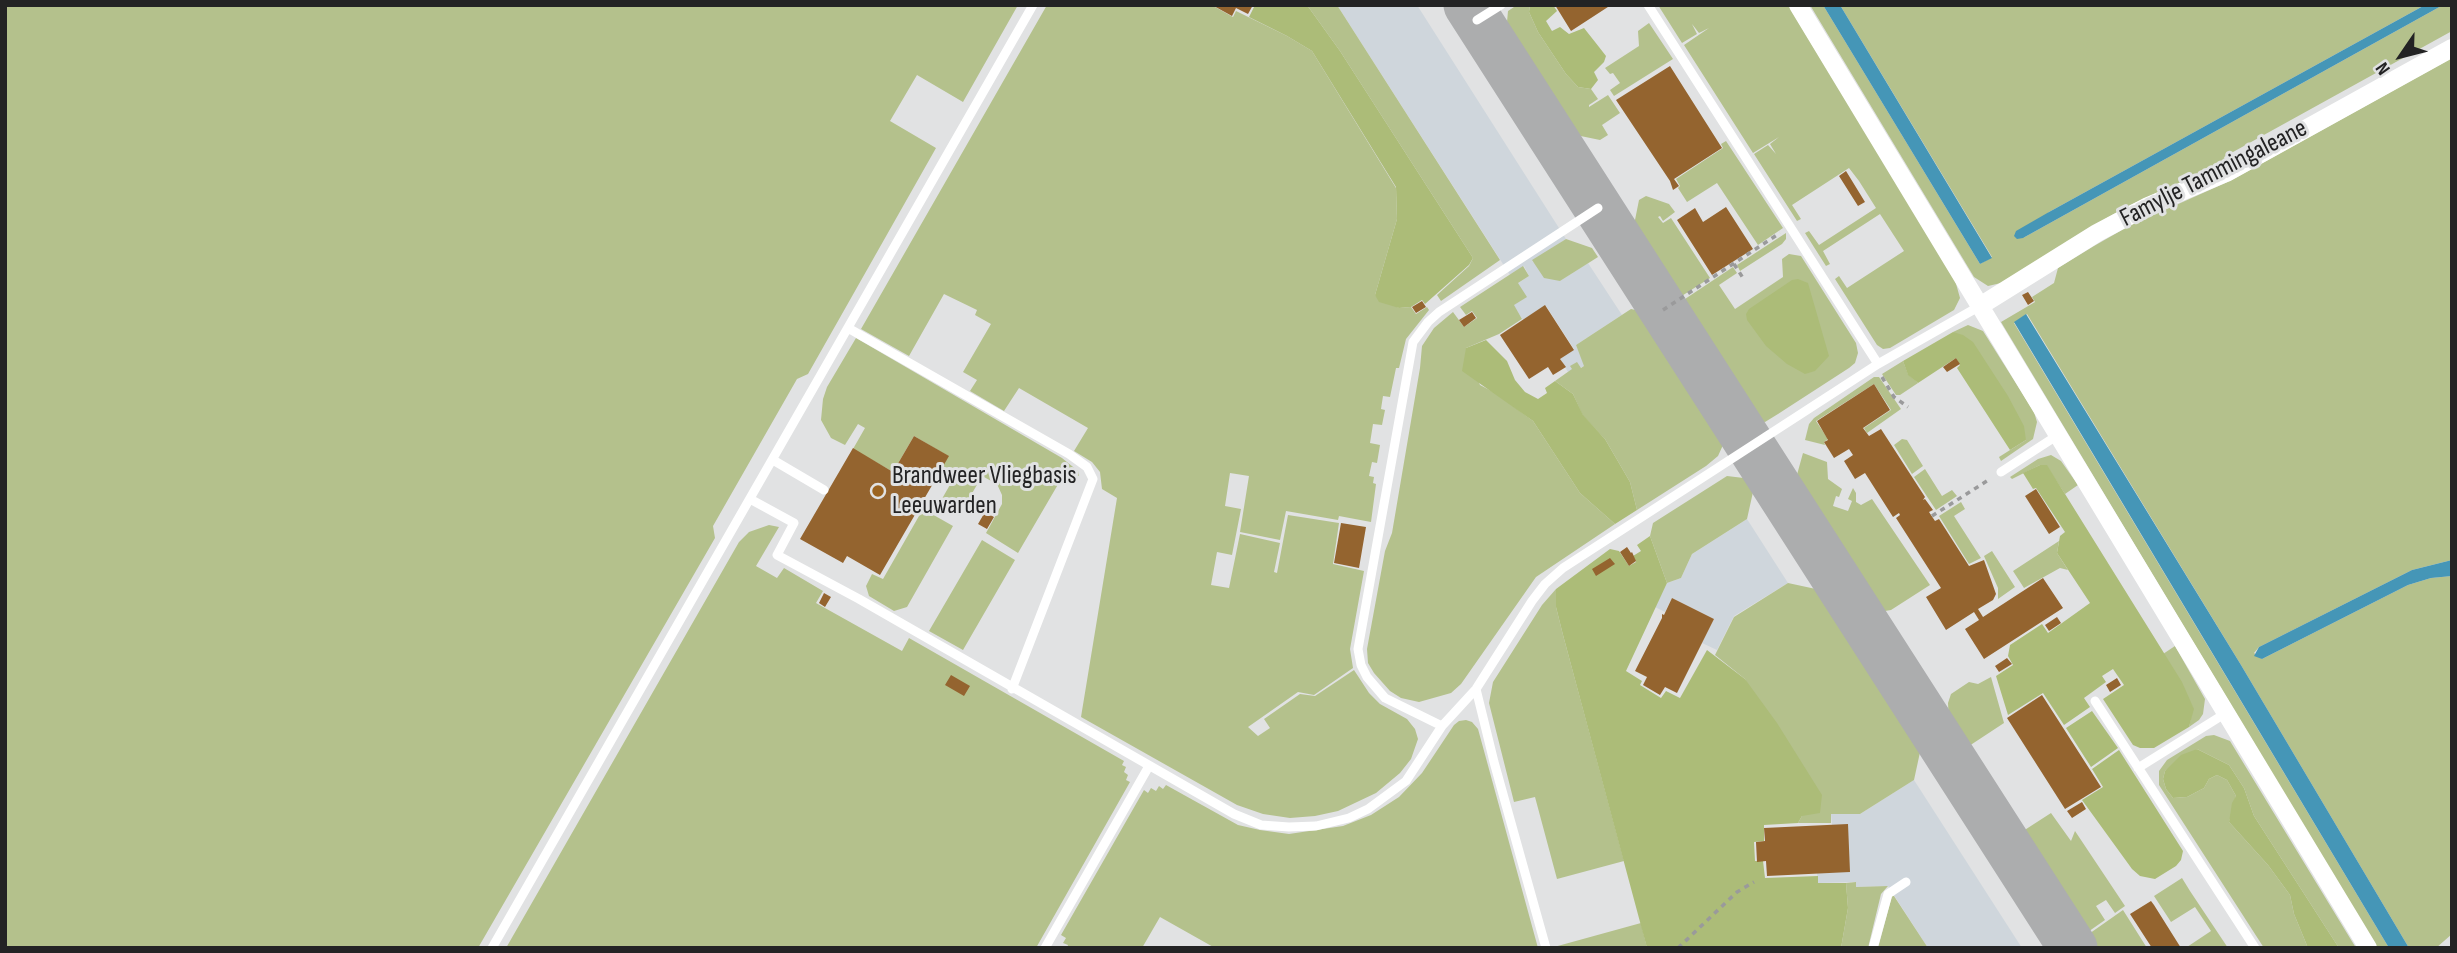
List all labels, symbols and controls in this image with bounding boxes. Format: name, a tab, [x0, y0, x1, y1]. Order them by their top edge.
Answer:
north arrow	[2366, 21, 2436, 91]
text: N	[2371, 58, 2396, 79]
street label: Famylje Tammingaleane	[2115, 113, 2313, 235]
place label: Brandweer Vliegbasis Leeuwarden	[892, 460, 1077, 522]
marker: Brandweer Vliegbasis Leeuwarden	[870, 483, 886, 499]

